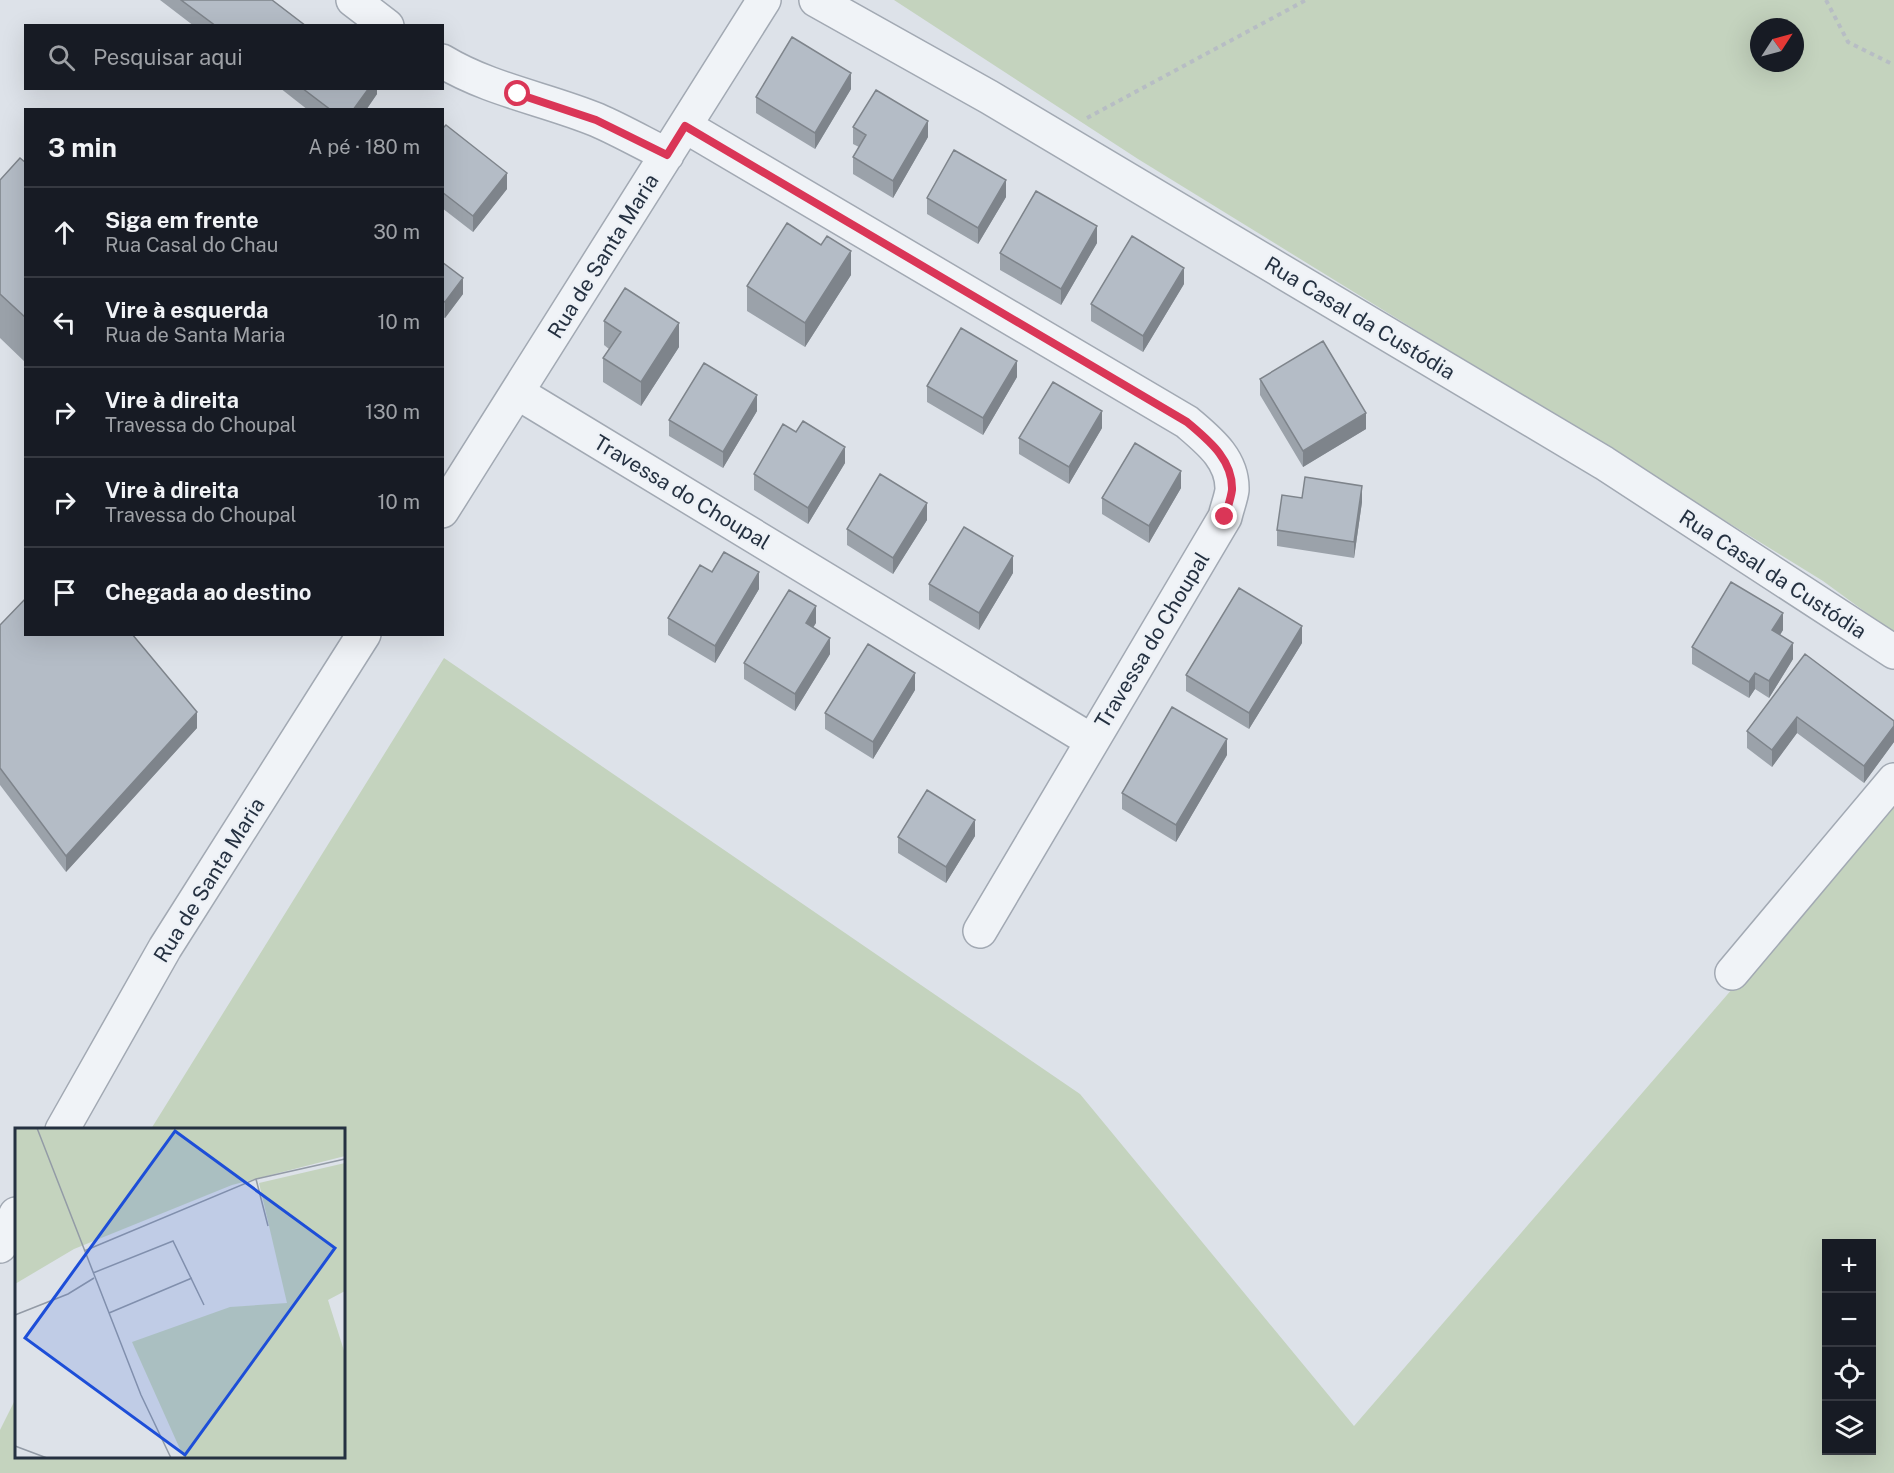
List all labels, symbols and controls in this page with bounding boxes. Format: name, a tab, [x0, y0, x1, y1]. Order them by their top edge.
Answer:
north arrow	[1750, 18, 1804, 72]
search box	[24, 24, 444, 90]
icon: search	[45, 41, 78, 74]
text: Pesquisar aqui	[93, 44, 243, 70]
route start	[504, 80, 530, 106]
text: 3 min	[48, 132, 117, 163]
text: A pé · 180 m	[308, 135, 420, 159]
street label: Rua de Santa Maria	[542, 169, 664, 343]
text: Siga em frente	[105, 207, 259, 233]
icon: ahead	[48, 216, 81, 249]
text: 30 m	[373, 220, 420, 244]
text: Rua Casal do Chau	[105, 233, 278, 257]
street label: Rua Casal da Custódia	[1260, 251, 1460, 385]
text: Vire à esquerda	[105, 297, 269, 323]
icon: left	[48, 306, 81, 339]
text: 10 m	[377, 310, 420, 334]
text: Rua de Santa Maria	[105, 323, 285, 347]
text: Vire à direita	[105, 387, 239, 413]
icon: right	[48, 396, 81, 429]
text: 130 m	[365, 400, 420, 424]
text: Travessa do Choupal	[105, 413, 297, 437]
street label: Travessa do Choupal	[589, 429, 775, 555]
text: Vire à direita	[105, 477, 239, 503]
icon: right	[48, 486, 81, 519]
text: 10 m	[377, 490, 420, 514]
text: Travessa do Choupal	[105, 503, 297, 527]
route end	[1211, 503, 1237, 529]
street label: Rua Casal da Custódia	[1675, 504, 1871, 644]
street label: Travessa do Choupal	[1089, 547, 1215, 733]
icon: arrive	[48, 576, 81, 609]
text: Chegada ao destino	[105, 579, 311, 605]
street label: Rua de Santa Maria	[148, 793, 270, 967]
inset map	[15, 1128, 345, 1458]
map controls	[1822, 1239, 1876, 1455]
button: +	[1822, 1239, 1876, 1293]
button: −	[1822, 1293, 1876, 1347]
button: locate	[1822, 1347, 1876, 1401]
button: layers	[1822, 1401, 1876, 1455]

